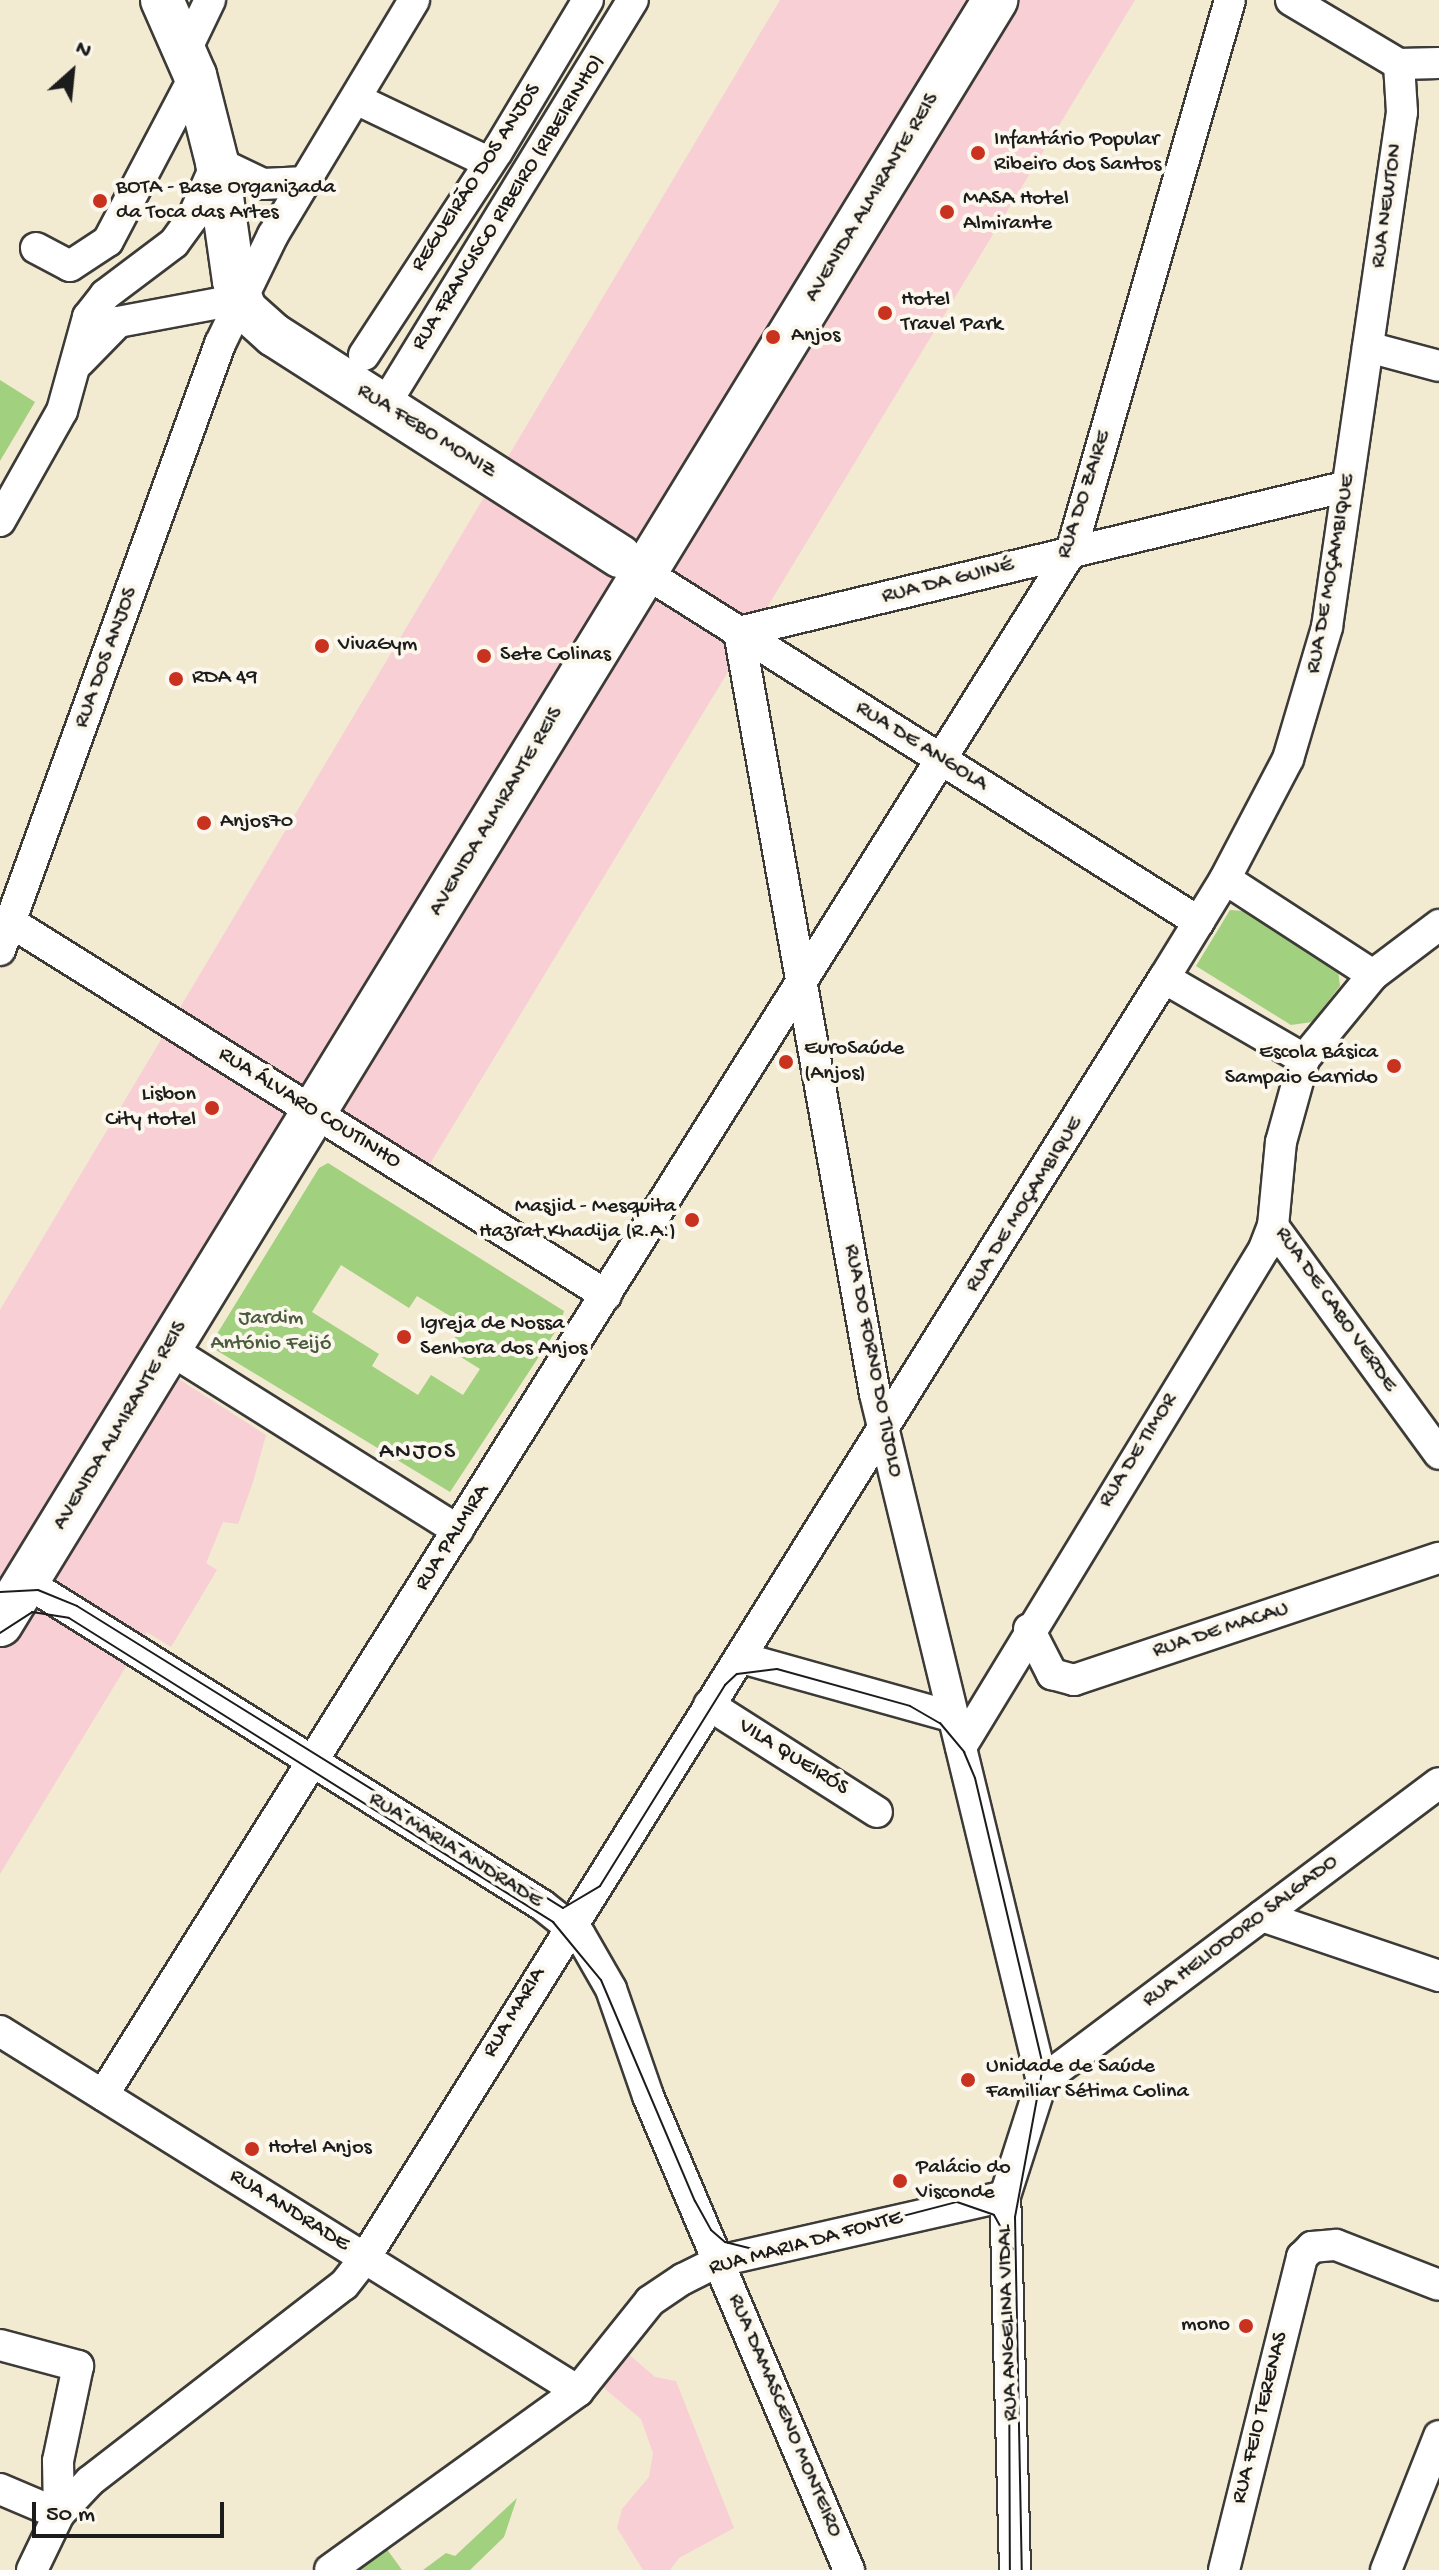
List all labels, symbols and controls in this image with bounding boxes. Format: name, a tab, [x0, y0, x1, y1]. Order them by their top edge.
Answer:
north arrow	[32, 32, 112, 112]
text: N	[71, 36, 95, 65]
street label: RUA FRANCISCO RIBEIRO (RIBEIRINHO)	[407, 50, 611, 356]
street label: REGUEIRÃO DOS ANJOS	[406, 79, 548, 277]
street label: AVENIDA ALMIRANTE REIS	[800, 88, 946, 308]
place label: Infantário Popular Ribeiro dos Santos	[994, 127, 1161, 178]
street label: RUA NEWTON	[1366, 142, 1410, 270]
marker: Infantário Popular Ribeiro dos Santos	[969, 144, 987, 162]
place label: BOTA - Base Organizada da Toca das Artes	[116, 175, 335, 226]
place label: MASA Hotel Almirante	[963, 186, 1069, 238]
marker: BOTA - Base Organizada da Toca das Artes	[91, 192, 109, 210]
marker: MASA Hotel Almirante	[938, 203, 956, 221]
place label: Hotel Travel Park	[901, 287, 1003, 338]
marker: Hotel Travel Park	[876, 304, 894, 322]
place label: Anjos	[791, 324, 840, 350]
marker: Anjos	[762, 326, 784, 348]
street label: RUA FEBO MONIZ	[351, 379, 501, 485]
street label: RUA DO ZAIRE	[1052, 428, 1118, 562]
street label: RUA DE MOÇAMBIQUE	[1301, 472, 1363, 676]
street label: RUA DA GUINÉ	[879, 553, 1017, 611]
street label: RUA DOS ANJOS	[69, 584, 145, 732]
place label: VivaGym	[338, 633, 417, 659]
marker: VivaGym	[313, 637, 331, 655]
place label: Sete Colinas	[500, 643, 611, 669]
marker: Sete Colinas	[475, 647, 493, 665]
place label: RDA 49	[192, 666, 257, 692]
marker: RDA 49	[167, 670, 185, 688]
street label: RUA DE ANGOLA	[850, 696, 992, 798]
street label: AVENIDA ALMIRANTE REIS	[424, 702, 570, 922]
place label: Anjos70	[220, 810, 293, 836]
marker: Anjos70	[195, 814, 213, 832]
place label: EuroSaúde (Anjos)	[804, 1036, 904, 1088]
place label: Escola Básica Sampaio Garrido	[1225, 1040, 1378, 1092]
street label: RUA ÁLVARO COUTINHO	[213, 1042, 405, 1176]
marker: EuroSaúde (Anjos)	[775, 1051, 797, 1073]
marker: Escola Básica Sampaio Garrido	[1385, 1057, 1403, 1075]
place label: Lisbon City Hotel	[105, 1082, 196, 1134]
marker: Lisbon City Hotel	[203, 1099, 221, 1117]
street label: RUA DE MOÇAMBIQUE	[960, 1112, 1090, 1298]
place label: Masjid - Mesquita Hazrat Khadija (R.A.)	[479, 1194, 676, 1246]
marker: Masjid - Mesquita Hazrat Khadija (R.A.)	[683, 1211, 701, 1229]
street label: RUA DE CABO VERDE	[1268, 1222, 1402, 1398]
street label: RUA DO FORNO DO TIJOLO	[836, 1242, 908, 1480]
park label: Jardim António Feijó	[211, 1306, 331, 1358]
place label: Igreja de Nossa Senhora dos Anjos	[420, 1311, 587, 1362]
street label: AVENIDA ALMIRANTE REIS	[48, 1316, 194, 1536]
marker: Igreja de Nossa Senhora dos Anjos	[395, 1328, 413, 1346]
street label: RUA DE TIMOR	[1094, 1389, 1184, 1513]
district label: ANJOS	[379, 1439, 457, 1467]
street label: RUA PALMIRA	[410, 1480, 496, 1596]
street label: RUA DE MACAU	[1150, 1597, 1292, 1665]
street label: VILA QUEIRÓS	[733, 1714, 853, 1802]
street label: RUA MARIA ANDRADE	[363, 1787, 547, 1915]
street label: RUA HELIODORO SALGADO	[1138, 1850, 1344, 2014]
street label: RUA MARIA	[478, 1963, 552, 2063]
place label: Unidade de Saúde Familiar Sétima Colina	[986, 2054, 1189, 2106]
marker: Unidade de Saúde Familiar Sétima Colina	[957, 2069, 979, 2091]
place label: Hotel Anjos	[268, 2136, 372, 2162]
marker: Hotel Anjos	[243, 2140, 261, 2158]
place label: Palácio do Visconde	[916, 2155, 1011, 2206]
street label: RUA ANDRADE	[224, 2164, 354, 2258]
marker: Palácio do Visconde	[891, 2172, 909, 2190]
street label: RUA MARIA DA FONTE	[706, 2205, 906, 2283]
street label: RUA ANGELINA VIDAL	[992, 2225, 1026, 2421]
street label: RUA DAMASCENO MONTEIRO	[721, 2290, 847, 2542]
place label: mono	[1181, 2313, 1230, 2339]
marker: mono	[1237, 2317, 1255, 2335]
street label: RUA FEIO TERENAS	[1227, 2329, 1295, 2507]
scale bar	[36, 2486, 228, 2536]
text: 50 m	[46, 2501, 95, 2530]

